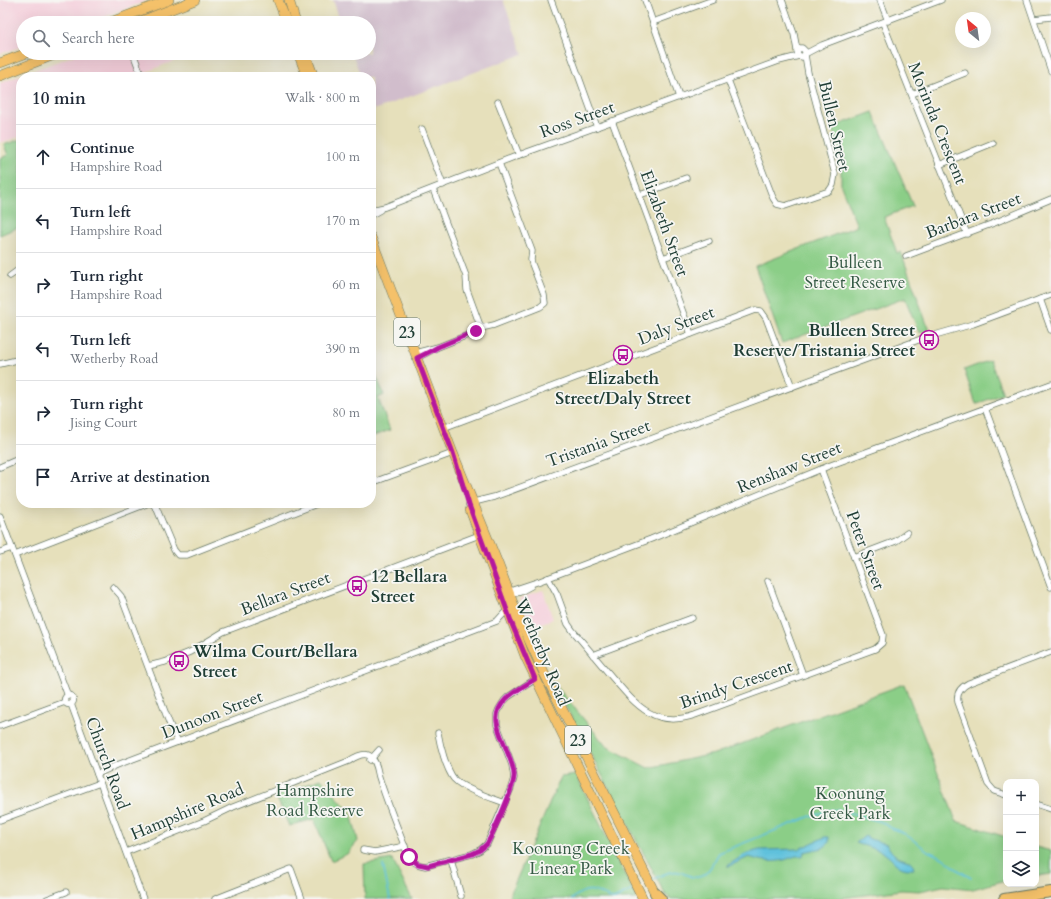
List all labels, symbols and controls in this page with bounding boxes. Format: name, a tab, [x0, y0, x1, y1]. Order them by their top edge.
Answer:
north arrow	[955, 12, 991, 48]
search box	[16, 16, 376, 60]
icon: search	[30, 27, 52, 49]
text: Search here	[62, 28, 135, 48]
street label: Morinda Crescent	[903, 59, 973, 188]
street label: Bullen Street	[813, 79, 856, 174]
text: 10 min	[32, 87, 86, 110]
text: Walk · 800 m	[285, 89, 360, 107]
street label: Ross Street	[537, 95, 618, 144]
text: Continue	[70, 138, 135, 158]
icon: ahead	[32, 146, 54, 168]
text: 100 m	[326, 148, 360, 166]
text: Hampshire Road	[70, 158, 162, 176]
street label: Elizabeth Street	[635, 167, 695, 280]
street label: Barbara Street	[922, 186, 1025, 244]
text: Turn left	[70, 202, 131, 222]
icon: left	[32, 210, 54, 232]
text: 170 m	[326, 212, 360, 230]
text: Hampshire Road	[70, 222, 162, 240]
park label: Bulleen Street Reserve	[805, 251, 905, 294]
text: Turn right	[70, 266, 143, 286]
icon: right	[32, 274, 54, 296]
text: 60 m	[332, 276, 360, 294]
text: Hampshire Road	[70, 286, 162, 304]
street label: Daly Street	[635, 300, 718, 351]
road number: 23	[394, 318, 420, 346]
place label: Bulleen Street Reserve/Tristania Street	[733, 319, 915, 362]
route end	[467, 322, 485, 340]
bus stop icon: Bulleen Street Reserve/Tristania Street	[918, 329, 940, 351]
text: Turn left	[70, 330, 131, 350]
icon: left	[32, 338, 54, 360]
text: 390 m	[326, 340, 360, 358]
bus stop icon: Elizabeth Street/Daly Street	[612, 344, 634, 366]
text: Wetherby Road	[70, 350, 158, 368]
place label: Elizabeth Street/Daly Street	[555, 367, 691, 410]
text: Turn right	[70, 394, 143, 414]
icon: right	[32, 402, 54, 424]
text: 80 m	[332, 404, 360, 422]
text: Jising Court	[70, 414, 137, 432]
street label: Tristania Street	[543, 414, 654, 473]
street label: Renshaw Street	[734, 436, 845, 499]
icon: arrive	[32, 466, 54, 488]
text: Arrive at destination	[70, 467, 210, 487]
street label: Peter Street	[841, 507, 891, 593]
place label: 12 Bellara Street	[371, 565, 448, 608]
street label: Bellara Street	[237, 566, 334, 621]
bus stop icon: 12 Bellara Street	[346, 575, 368, 597]
street label: Wetherby Road	[509, 594, 576, 710]
place label: Wilma Court/Bellara Street	[192, 640, 358, 683]
bus stop icon: Wilma Court/Bellara Street	[168, 650, 190, 672]
street label: Brindy Crescent	[677, 654, 796, 715]
street label: Dunoon Street	[158, 684, 267, 744]
street label: Church Road	[80, 714, 135, 813]
road number: 23	[565, 726, 591, 754]
street label: Hampshire Road	[127, 777, 247, 846]
park label: Hampshire Road Reserve	[266, 779, 364, 822]
map controls	[1003, 779, 1039, 887]
button: +	[1003, 779, 1039, 815]
park label: Koonung Creek Park	[810, 782, 891, 825]
button: −	[1003, 815, 1039, 851]
park label: Koonung Creek Linear Park	[512, 837, 631, 880]
route start	[400, 848, 418, 866]
button: layers	[1003, 851, 1039, 887]

